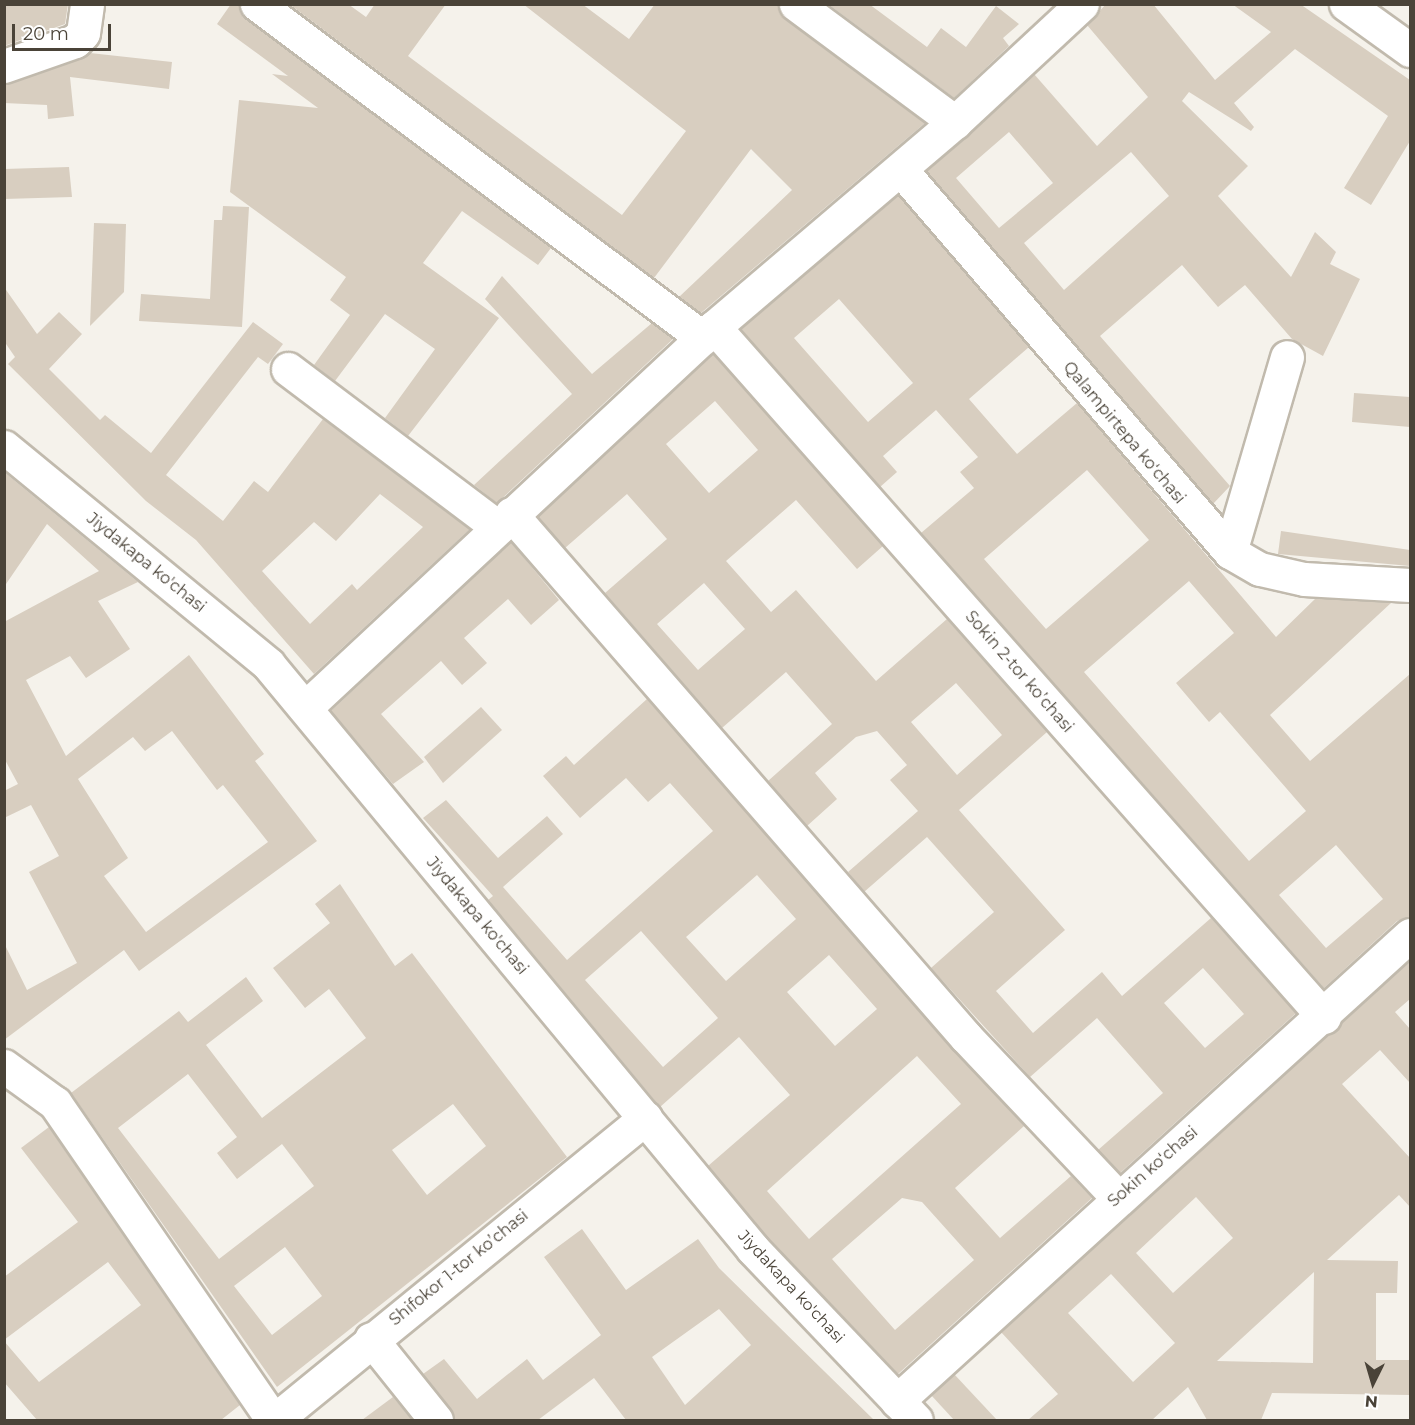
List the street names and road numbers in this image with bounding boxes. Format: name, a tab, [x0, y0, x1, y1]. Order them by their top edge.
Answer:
street label: Qalampirtepa koʻchasi	[1059, 358, 1189, 508]
street label: Jiydakapa ko'chasi	[83, 509, 209, 617]
street label: Sokin 2-tor koʼchasi	[961, 607, 1077, 737]
street label: Jiydakapa ko'chasi	[422, 853, 532, 979]
street label: Sokin koʻchasi	[1104, 1123, 1202, 1211]
street label: Shifokor 1-tor koʼchasi	[386, 1206, 532, 1330]
street label: Jiydakapa ko'chasi	[734, 1227, 848, 1347]

